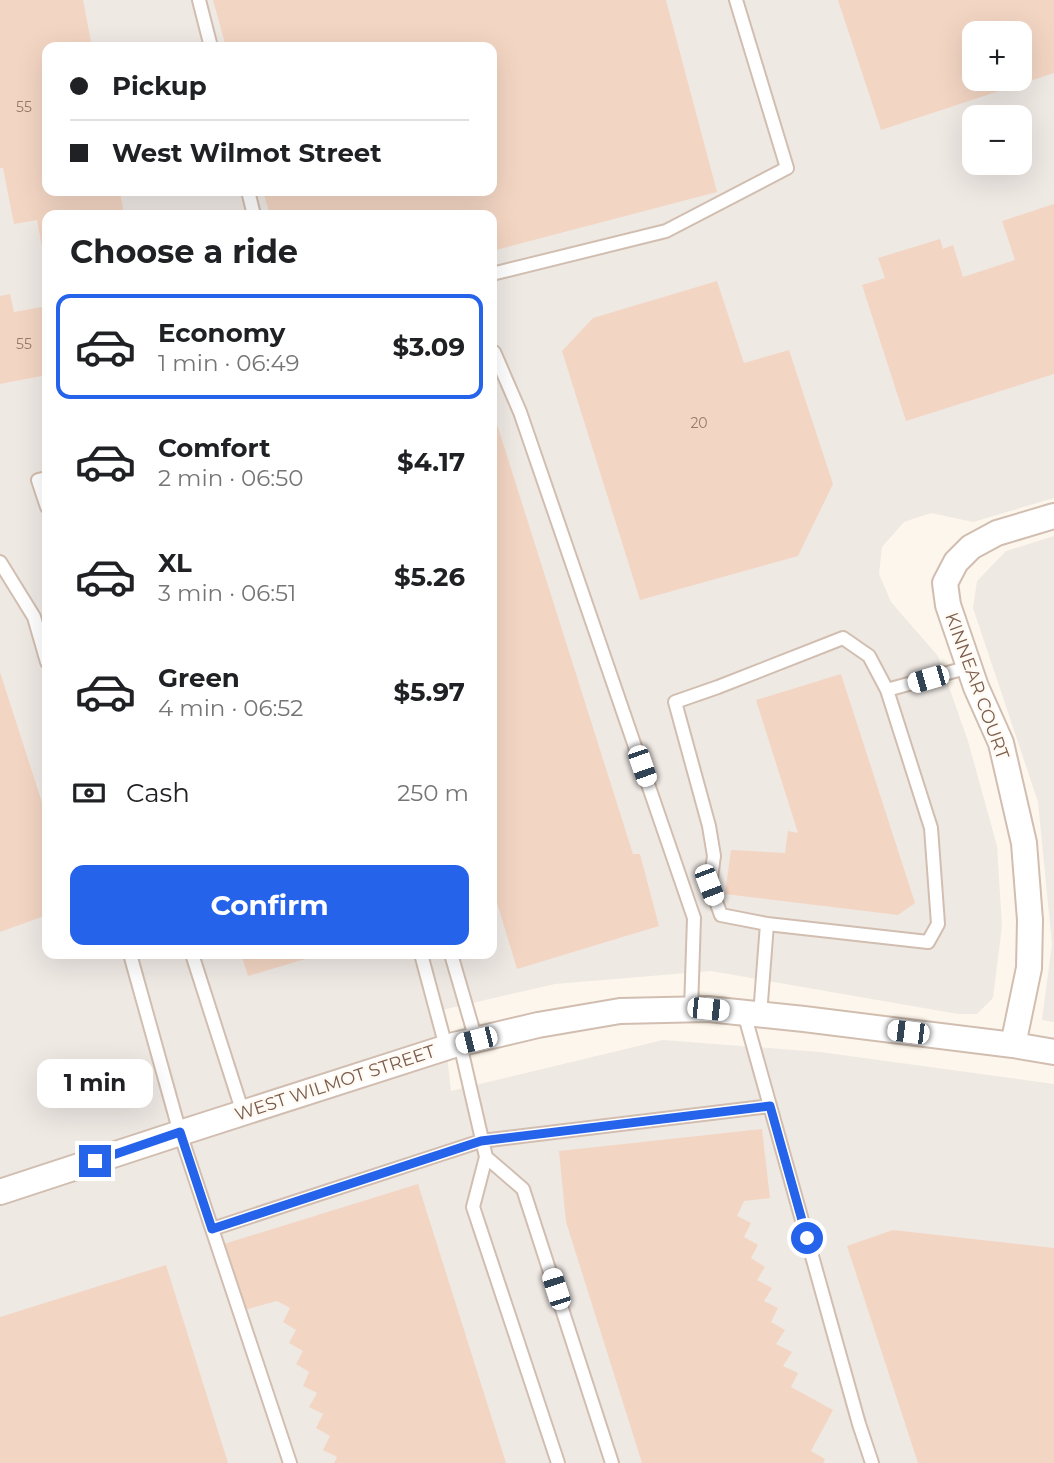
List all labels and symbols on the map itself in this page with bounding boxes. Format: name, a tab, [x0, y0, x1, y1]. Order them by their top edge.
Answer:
house number: 55	[16, 98, 32, 116]
house number: 55	[16, 335, 32, 353]
house number: 20	[690, 414, 708, 432]
street label: KINNEAR COURT	[940, 609, 1014, 763]
car	[905, 663, 952, 695]
car	[626, 743, 659, 789]
car	[692, 862, 727, 908]
car	[687, 996, 730, 1022]
car	[886, 1019, 931, 1045]
car	[454, 1025, 499, 1055]
street label: WEST WILMOT STREET	[232, 1040, 439, 1126]
callout: 1 min	[37, 1060, 153, 1108]
route end	[79, 1145, 111, 1177]
route start	[791, 1222, 823, 1254]
car	[540, 1266, 573, 1312]

